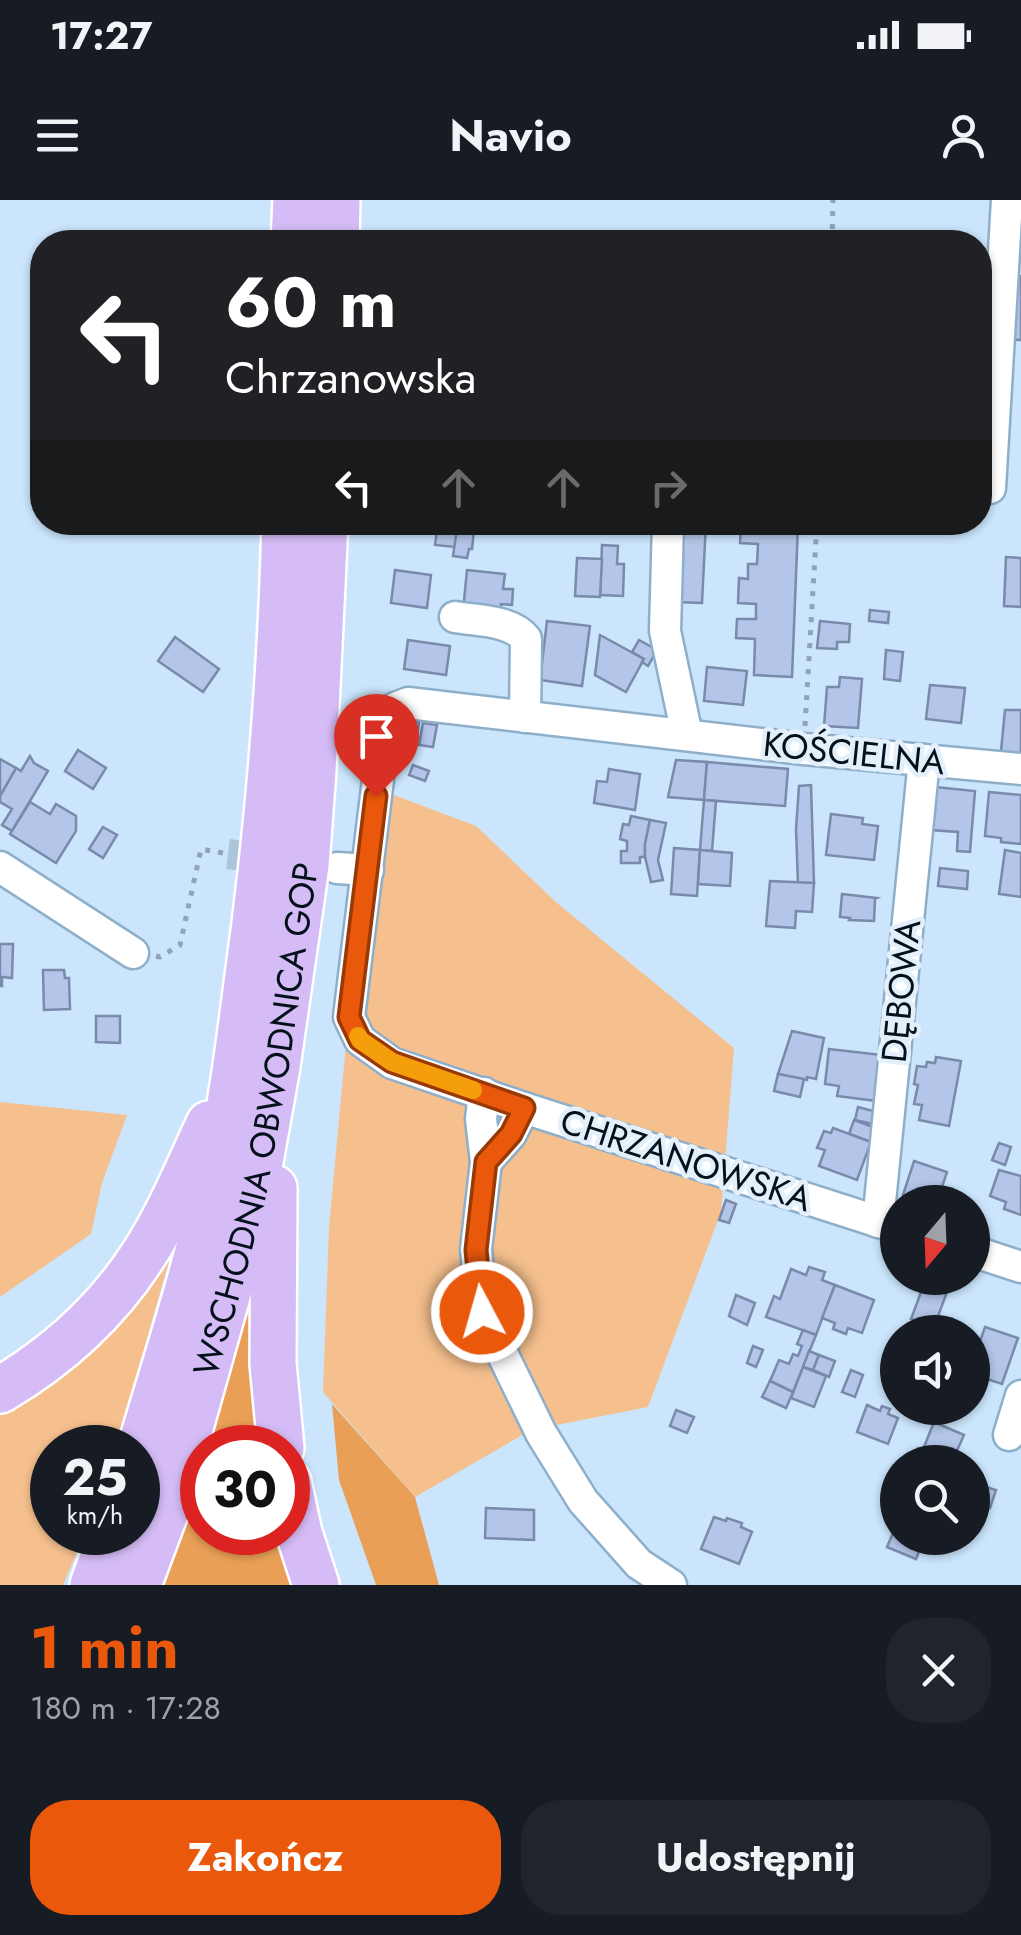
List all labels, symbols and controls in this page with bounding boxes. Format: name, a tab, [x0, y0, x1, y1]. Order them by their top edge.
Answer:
text: 17:27	[50, 8, 152, 63]
text: Navio	[449, 103, 572, 168]
icon: menu	[30, 108, 85, 163]
icon: person	[936, 108, 991, 163]
text: 60 m	[225, 252, 397, 353]
icon: left	[60, 270, 190, 400]
text: Chrzanowska	[225, 345, 476, 410]
icon: left	[326, 460, 381, 515]
icon: ahead	[431, 460, 486, 515]
icon: ahead	[536, 460, 591, 515]
icon: right	[641, 460, 696, 515]
pin	[334, 694, 419, 797]
icon: arrive	[349, 709, 404, 764]
street label: KOŚCIELNA	[761, 719, 947, 787]
street label: WSCHODNIA OBWODNICA GOP	[181, 859, 331, 1382]
street label: DĘBOWA	[869, 917, 933, 1065]
street label: CHRZANOWSKA	[554, 1096, 818, 1224]
north arrow	[880, 1185, 990, 1295]
map controls	[880, 1185, 990, 1555]
position arrow	[430, 1260, 534, 1364]
button: sound	[880, 1315, 990, 1425]
speed limit sign: 30	[180, 1425, 310, 1555]
text: 25	[62, 1441, 128, 1514]
button: search	[880, 1445, 990, 1555]
text: km/h	[67, 1497, 123, 1533]
text: 1 min	[30, 1604, 179, 1691]
button: close	[886, 1618, 991, 1723]
text: 180 m · 17:28	[30, 1685, 221, 1731]
button: Zakończ	[30, 1800, 501, 1915]
button: Udostępnij	[521, 1800, 991, 1915]

